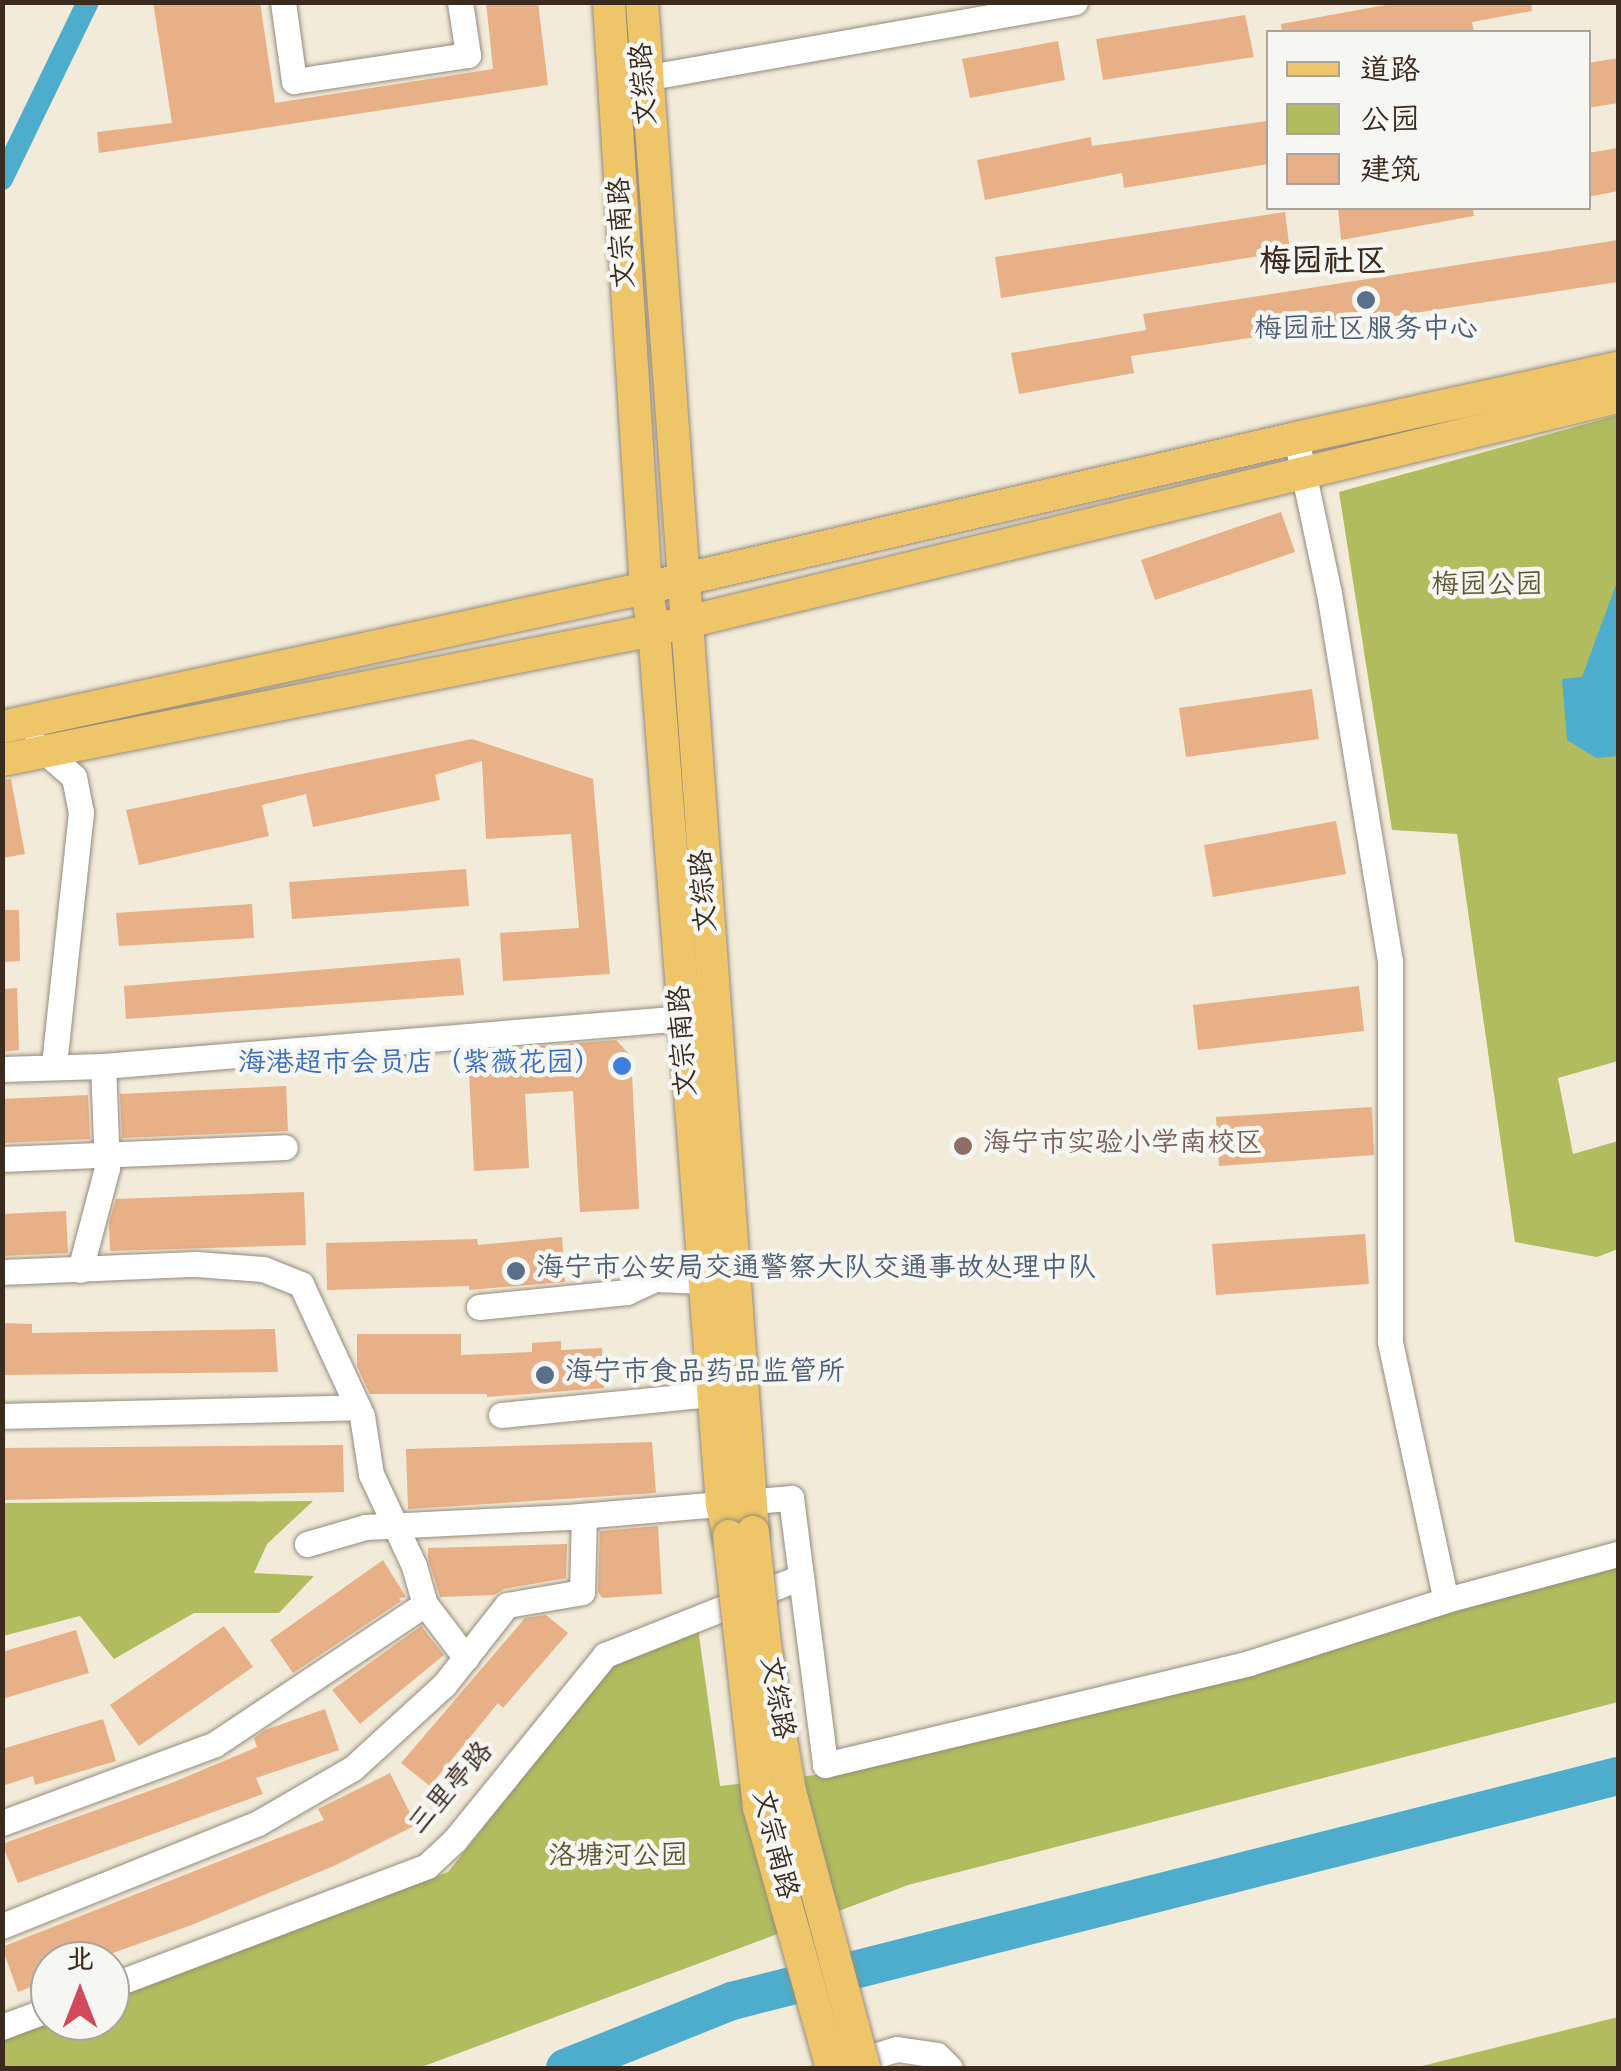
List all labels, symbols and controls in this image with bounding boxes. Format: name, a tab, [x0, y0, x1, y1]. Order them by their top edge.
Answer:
legend	[1266, 30, 1591, 210]
street label: 文综路	[627, 41, 667, 127]
text: 道路	[1360, 56, 1420, 91]
text: 公园	[1360, 106, 1420, 141]
text: 建筑	[1360, 156, 1420, 191]
street label: 文宗南路	[605, 176, 645, 290]
district label: 梅园社区	[1259, 246, 1387, 284]
marker: 梅园社区服务中心	[1355, 289, 1377, 311]
place label: 梅园社区服务中心	[1254, 315, 1478, 349]
park label: 梅园公园	[1431, 571, 1543, 605]
street label: 文综路	[687, 848, 727, 934]
street label: 文宗南路	[665, 984, 707, 1098]
place label: 海港超市会员店（紫薇花园）	[238, 1049, 602, 1083]
marker: 海港超市会员店（紫薇花园）	[611, 1055, 633, 1077]
place label: 海宁市实验小学南校区	[983, 1129, 1263, 1163]
marker: 海宁市实验小学南校区	[952, 1135, 974, 1157]
place label: 海宁市公安局交通警察大队交通事故处理中队	[536, 1254, 1096, 1288]
marker: 海宁市公安局交通警察大队交通事故处理中队	[505, 1260, 527, 1282]
place label: 海宁市食品药品监管所	[565, 1358, 845, 1392]
marker: 海宁市食品药品监管所	[534, 1364, 556, 1386]
street label: 文综路	[750, 1654, 798, 1742]
street label: 三里亭路	[404, 1737, 502, 1843]
street label: 文宗南路	[742, 1787, 802, 1903]
park label: 洛塘河公园	[548, 1842, 688, 1876]
north arrow	[30, 1941, 130, 2041]
text: 北	[66, 1946, 94, 1979]

